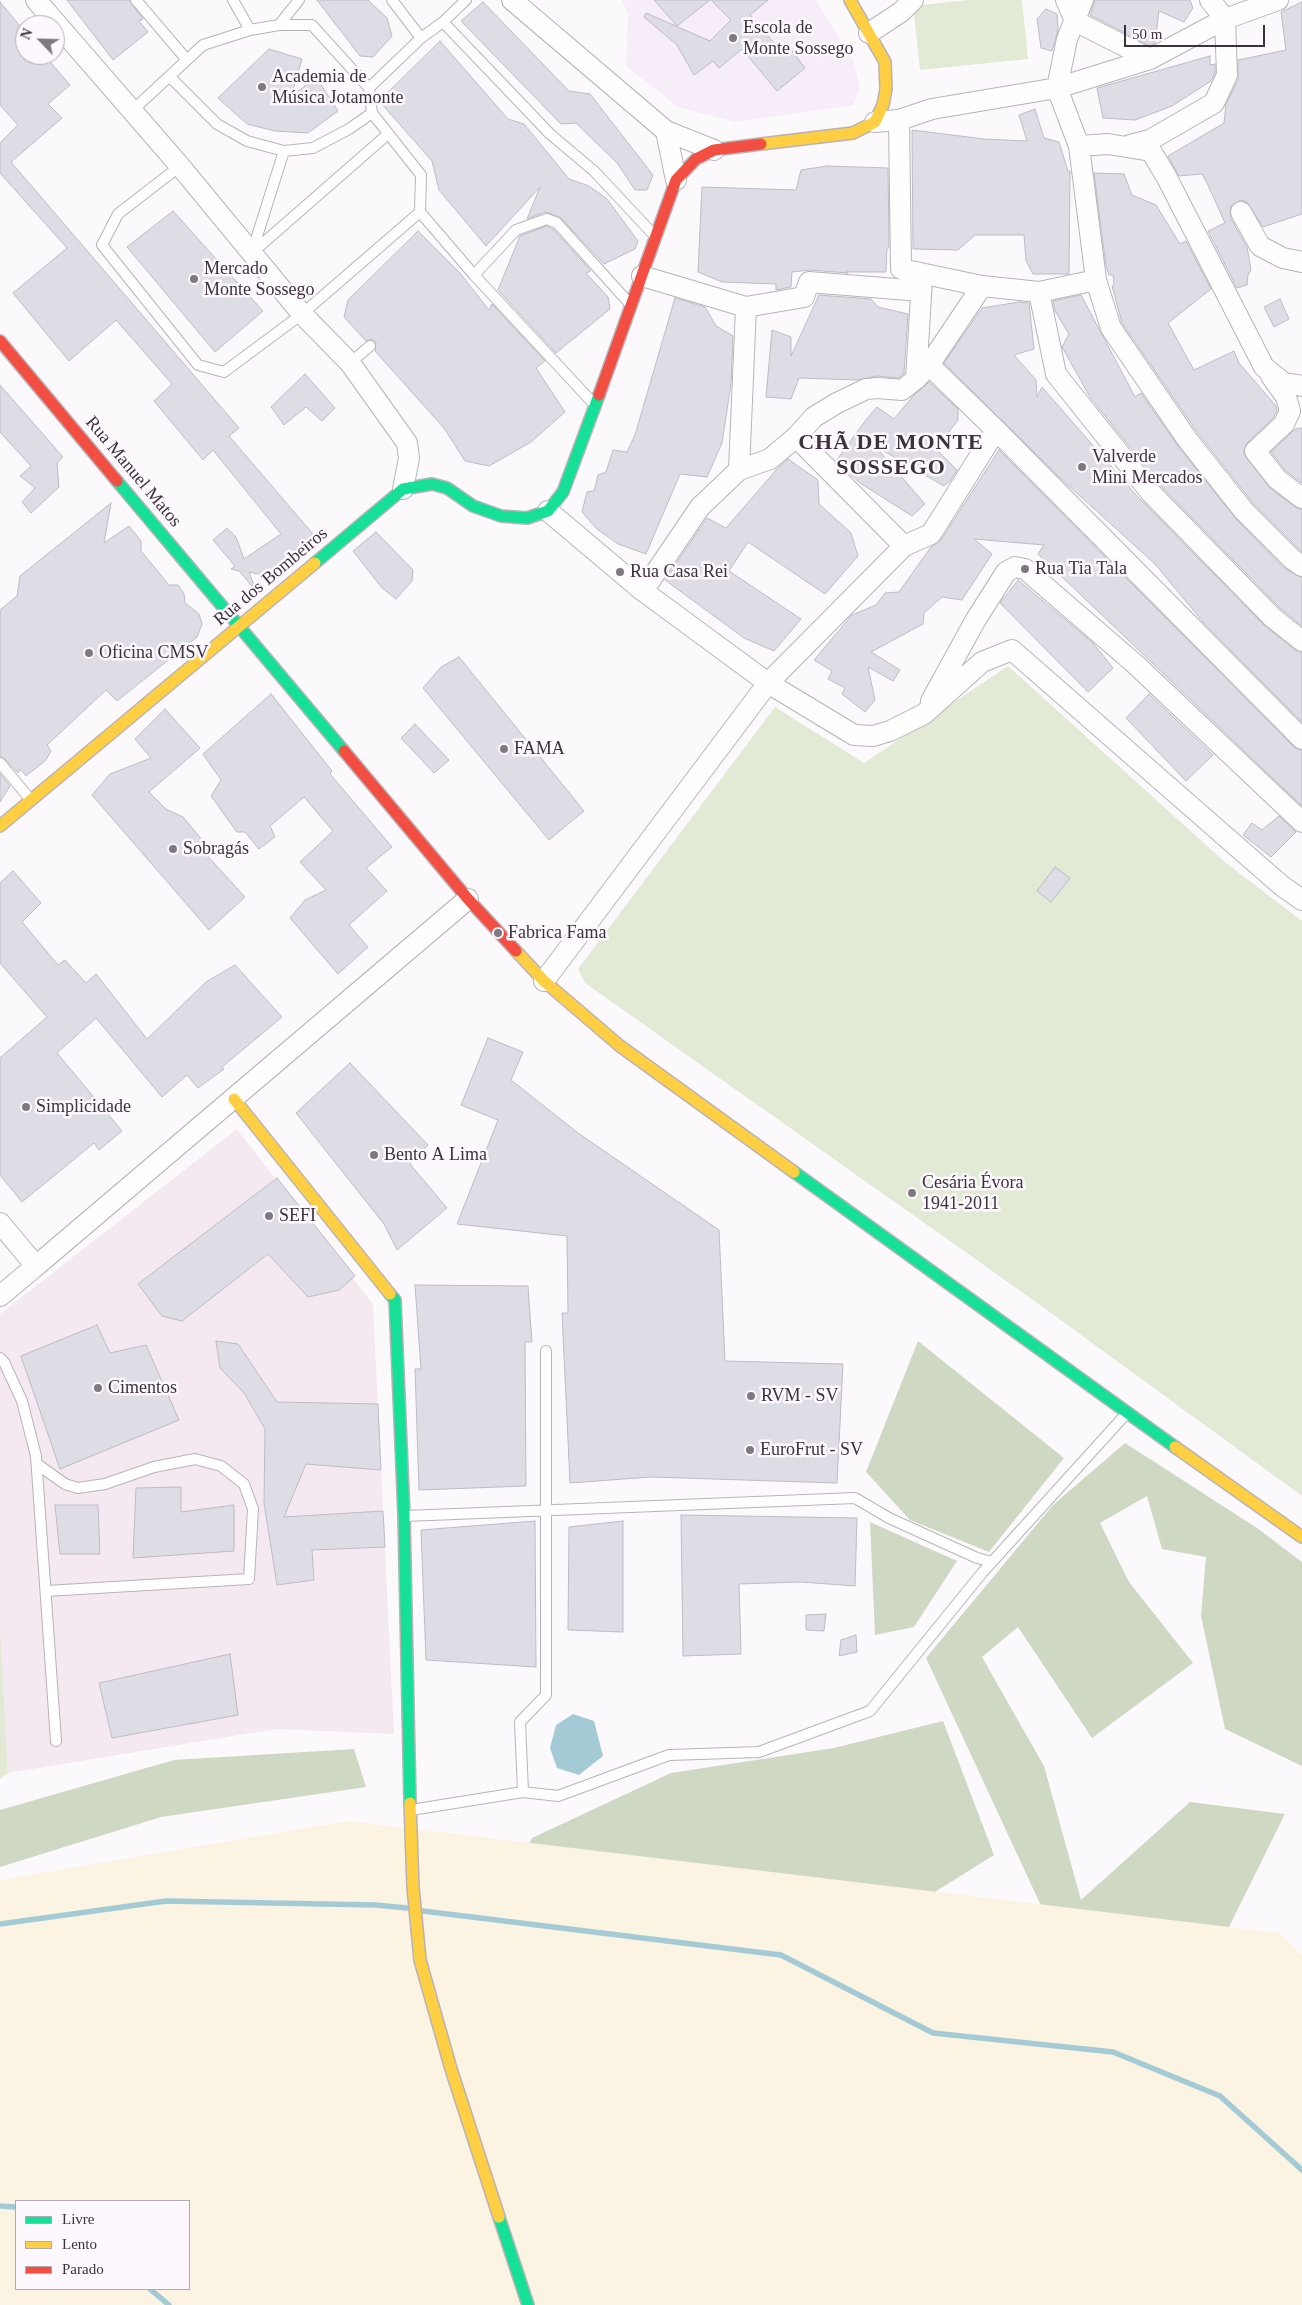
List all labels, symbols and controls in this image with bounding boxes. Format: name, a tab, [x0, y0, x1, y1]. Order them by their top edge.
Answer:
north arrow	[15, 15, 65, 65]
scale bar	[1127, 15, 1268, 47]
place label: Escola de Monte Sossego	[743, 17, 854, 59]
text: N	[18, 26, 36, 42]
text: 50 m	[1132, 26, 1162, 42]
marker: Escola de Monte Sossego	[727, 32, 739, 44]
place label: Academia de Música Jotamonte	[272, 66, 403, 108]
marker: Academia de Música Jotamonte	[256, 81, 268, 93]
place label: Mercado Monte Sossego	[204, 258, 315, 300]
marker: Mercado Monte Sossego	[188, 273, 200, 285]
street label: Rua Manuel Matos	[80, 412, 186, 532]
district label: CHÃ DE MONTE SOSSEGO	[797, 430, 985, 482]
place label: Valverde Mini Mercados	[1092, 446, 1202, 488]
marker: Valverde Mini Mercados	[1076, 461, 1088, 473]
street label: Rua dos Bombeiros	[210, 523, 332, 631]
place label: Rua Tia Tala	[1035, 558, 1127, 580]
place label: Rua Casa Rei	[630, 561, 728, 583]
marker: Rua Tia Tala	[1019, 563, 1031, 575]
marker: Rua Casa Rei	[614, 566, 626, 578]
place label: Oficina CMSV	[99, 642, 208, 664]
marker: Oficina CMSV	[83, 647, 95, 659]
place label: FAMA	[514, 738, 565, 760]
marker: FAMA	[498, 743, 510, 755]
place label: Sobragás	[183, 838, 249, 860]
marker: Sobragás	[167, 843, 179, 855]
place label: Fabrica Fama	[508, 922, 606, 944]
marker: Fabrica Fama	[492, 927, 504, 939]
place label: Simplicidade	[36, 1096, 131, 1118]
marker: Simplicidade	[20, 1101, 32, 1113]
place label: Bento A Lima	[384, 1144, 487, 1166]
marker: Bento A Lima	[368, 1149, 380, 1161]
place label: Cesária Évora 1941-2011	[922, 1172, 1023, 1214]
marker: Cesária Évora 1941-2011	[906, 1187, 918, 1199]
place label: SEFI	[279, 1205, 316, 1227]
marker: SEFI	[263, 1210, 275, 1222]
place label: Cimentos	[108, 1377, 177, 1399]
marker: Cimentos	[92, 1382, 104, 1394]
place label: RVM - SV	[761, 1385, 839, 1407]
marker: RVM - SV	[745, 1390, 757, 1402]
place label: EuroFrut - SV	[760, 1439, 863, 1461]
marker: EuroFrut - SV	[744, 1444, 756, 1456]
legend	[15, 2200, 190, 2290]
text: Livre	[62, 2211, 94, 2227]
text: Lento	[62, 2236, 97, 2252]
text: Parado	[62, 2261, 104, 2277]

